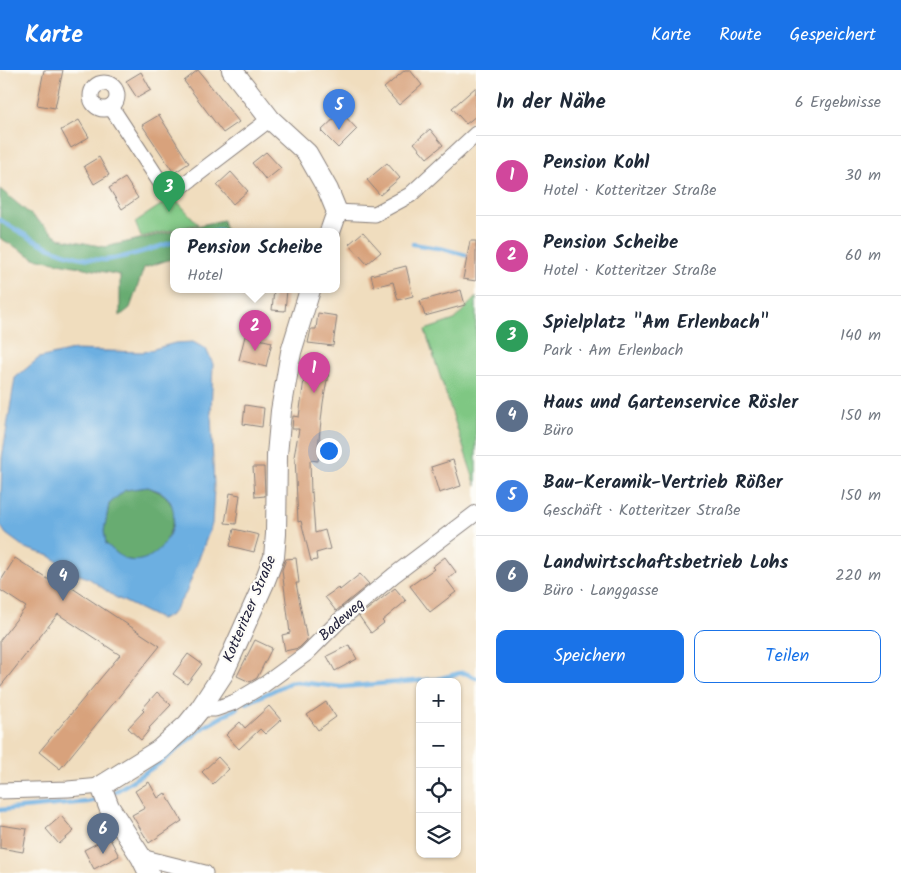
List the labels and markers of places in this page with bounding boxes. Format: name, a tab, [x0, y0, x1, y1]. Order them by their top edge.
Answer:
pin: 5	[323, 89, 355, 130]
pin: 3	[153, 171, 185, 212]
pin: 2	[239, 310, 271, 351]
pin: 1	[298, 352, 330, 393]
pin: 4	[47, 560, 79, 601]
pin: 6	[87, 813, 119, 854]

